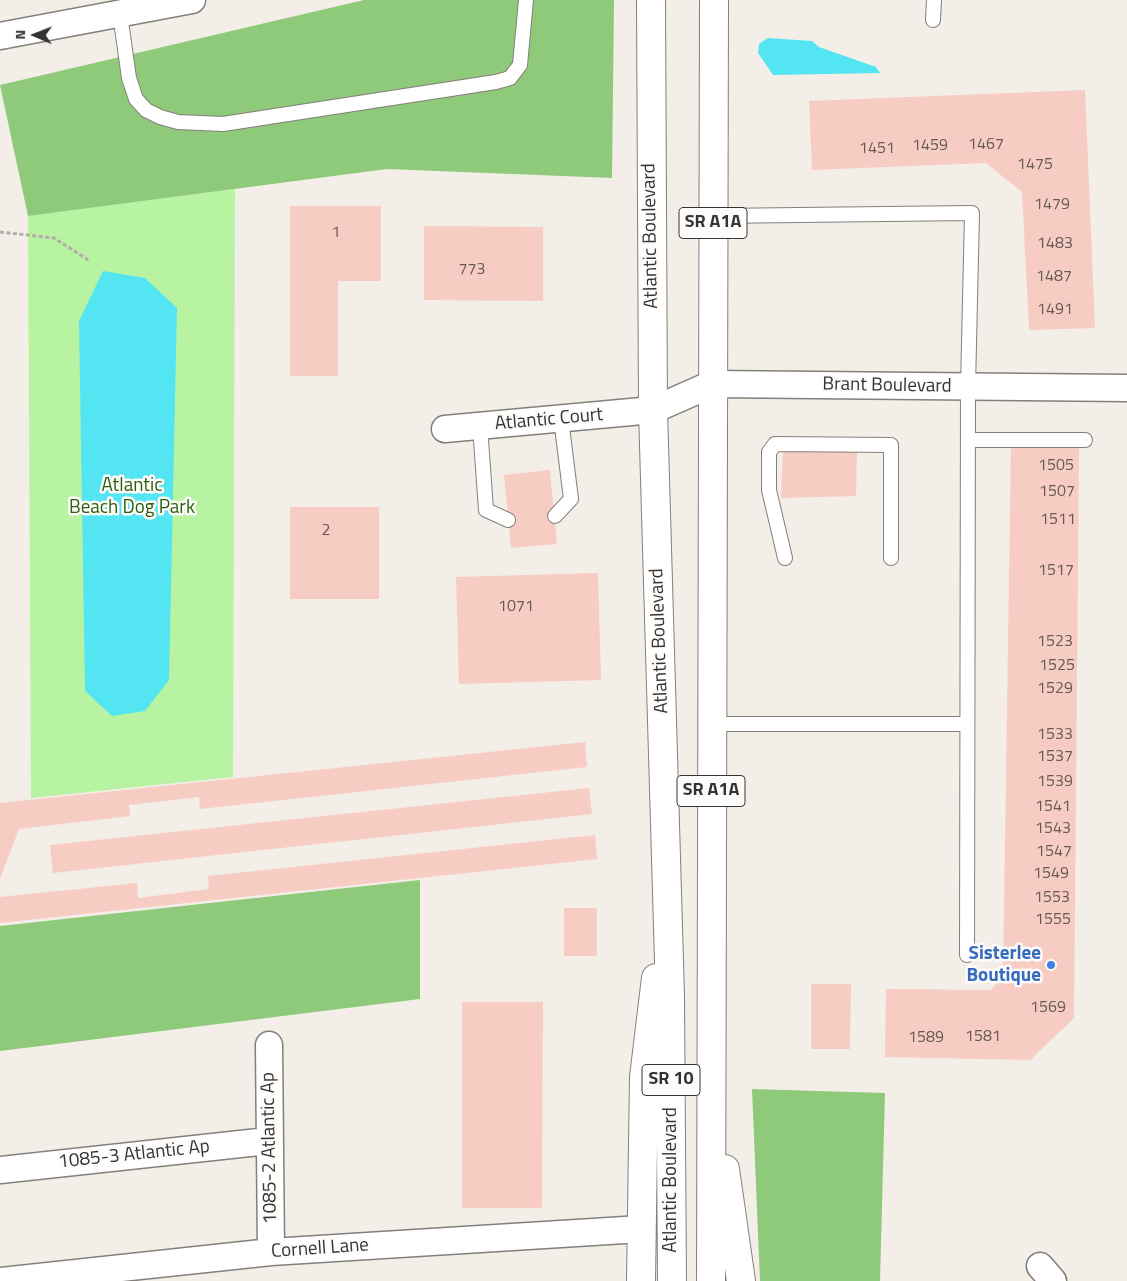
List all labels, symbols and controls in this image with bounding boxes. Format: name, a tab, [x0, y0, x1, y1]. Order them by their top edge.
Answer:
north arrow	[10, 10, 60, 60]
text: N	[9, 30, 30, 40]
house number: 1467	[968, 135, 1004, 155]
house number: 1459	[912, 136, 948, 156]
house number: 1451	[859, 139, 895, 159]
house number: 1475	[1017, 155, 1053, 175]
street label: Atlantic Boulevard	[638, 163, 664, 309]
house number: 1479	[1034, 195, 1070, 215]
road number: SR A1A	[679, 208, 747, 238]
house number: 1	[332, 223, 340, 243]
house number: 1483	[1037, 234, 1073, 254]
house number: 773	[459, 260, 485, 280]
house number: 1487	[1036, 267, 1072, 287]
house number: 1491	[1037, 300, 1073, 320]
street label: Brant Boulevard	[822, 373, 952, 399]
street label: Atlantic Court	[494, 404, 604, 436]
house number: 1505	[1038, 456, 1074, 476]
park label: Atlantic Beach Dog Park	[69, 475, 195, 519]
house number: 1507	[1039, 482, 1075, 502]
house number: 1511	[1040, 510, 1076, 530]
house number: 2	[322, 521, 330, 541]
house number: 1517	[1038, 561, 1074, 581]
street label: Atlantic Boulevard	[646, 568, 674, 714]
house number: 1071	[498, 597, 534, 617]
house number: 1523	[1037, 632, 1073, 652]
house number: 1525	[1039, 656, 1075, 676]
house number: 1529	[1037, 679, 1073, 699]
house number: 1533	[1037, 725, 1073, 745]
house number: 1537	[1037, 747, 1073, 767]
house number: 1539	[1037, 772, 1073, 792]
road number: SR A1A	[677, 776, 745, 806]
house number: 1541	[1035, 797, 1071, 817]
house number: 1543	[1035, 819, 1071, 839]
house number: 1547	[1036, 842, 1072, 862]
house number: 1549	[1033, 864, 1069, 884]
house number: 1553	[1034, 888, 1070, 908]
house number: 1555	[1035, 910, 1071, 930]
place label: Sisterlee Boutique	[966, 943, 1041, 987]
marker: Sisterlee Boutique	[1045, 959, 1057, 971]
house number: 1569	[1030, 998, 1066, 1018]
house number: 1581	[965, 1027, 1001, 1047]
house number: 1589	[908, 1028, 944, 1048]
road number: SR 10	[642, 1064, 700, 1096]
street label: 1085-2 Atlantic Ap	[257, 1072, 283, 1224]
street label: Atlantic Boulevard	[660, 1107, 682, 1253]
street label: 1085-3 Atlantic Ap	[57, 1136, 211, 1174]
street label: Cornell Lane	[270, 1234, 370, 1264]

